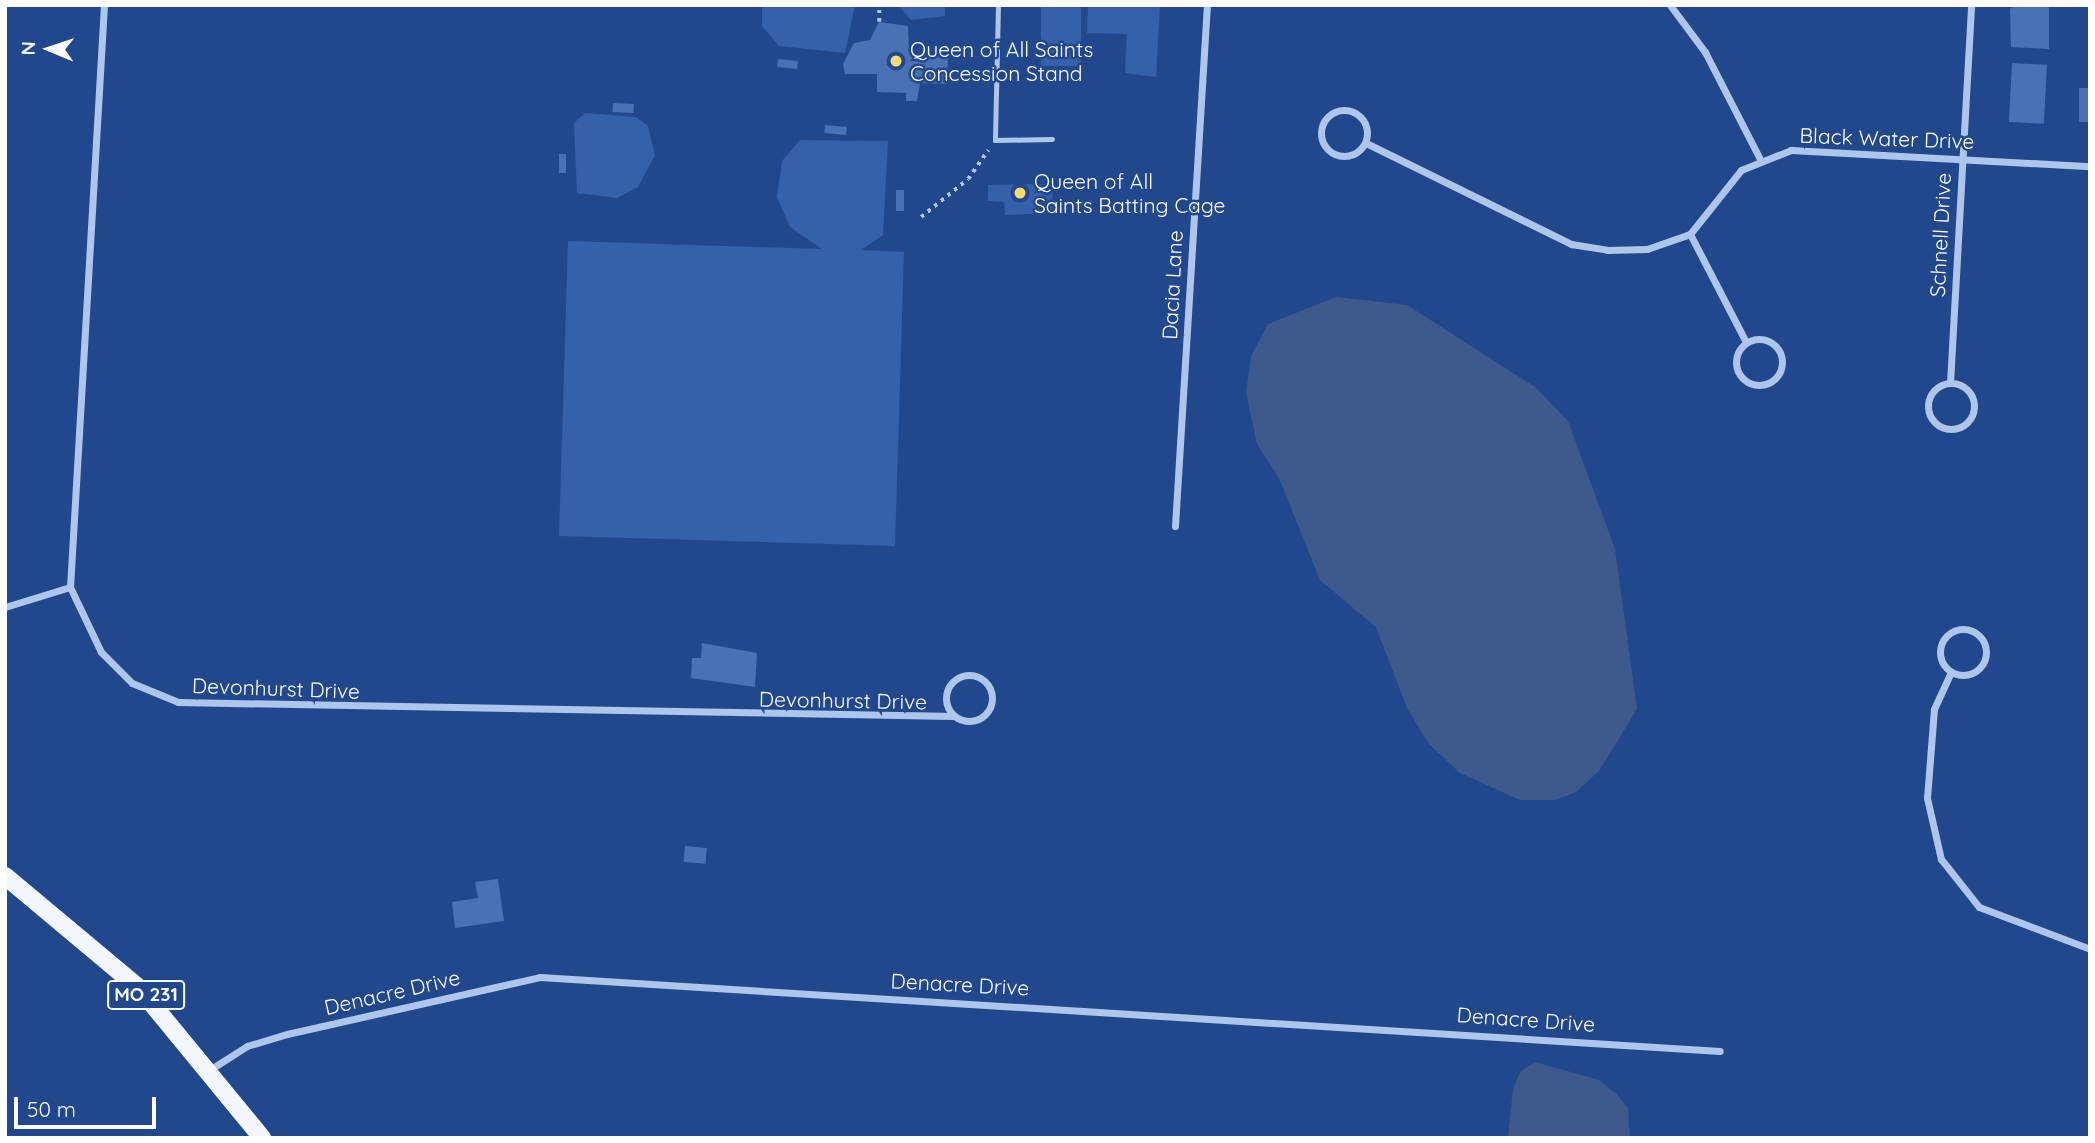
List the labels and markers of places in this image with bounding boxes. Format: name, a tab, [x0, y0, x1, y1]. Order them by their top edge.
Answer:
place label: Queen of All Saints Concession Stand	[910, 36, 1093, 86]
marker: Queen of All Saints Concession Stand	[888, 53, 904, 69]
place label: Queen of All Saints Batting Cage	[1034, 168, 1225, 218]
marker: Queen of All Saints Batting Cage	[1012, 185, 1028, 201]

